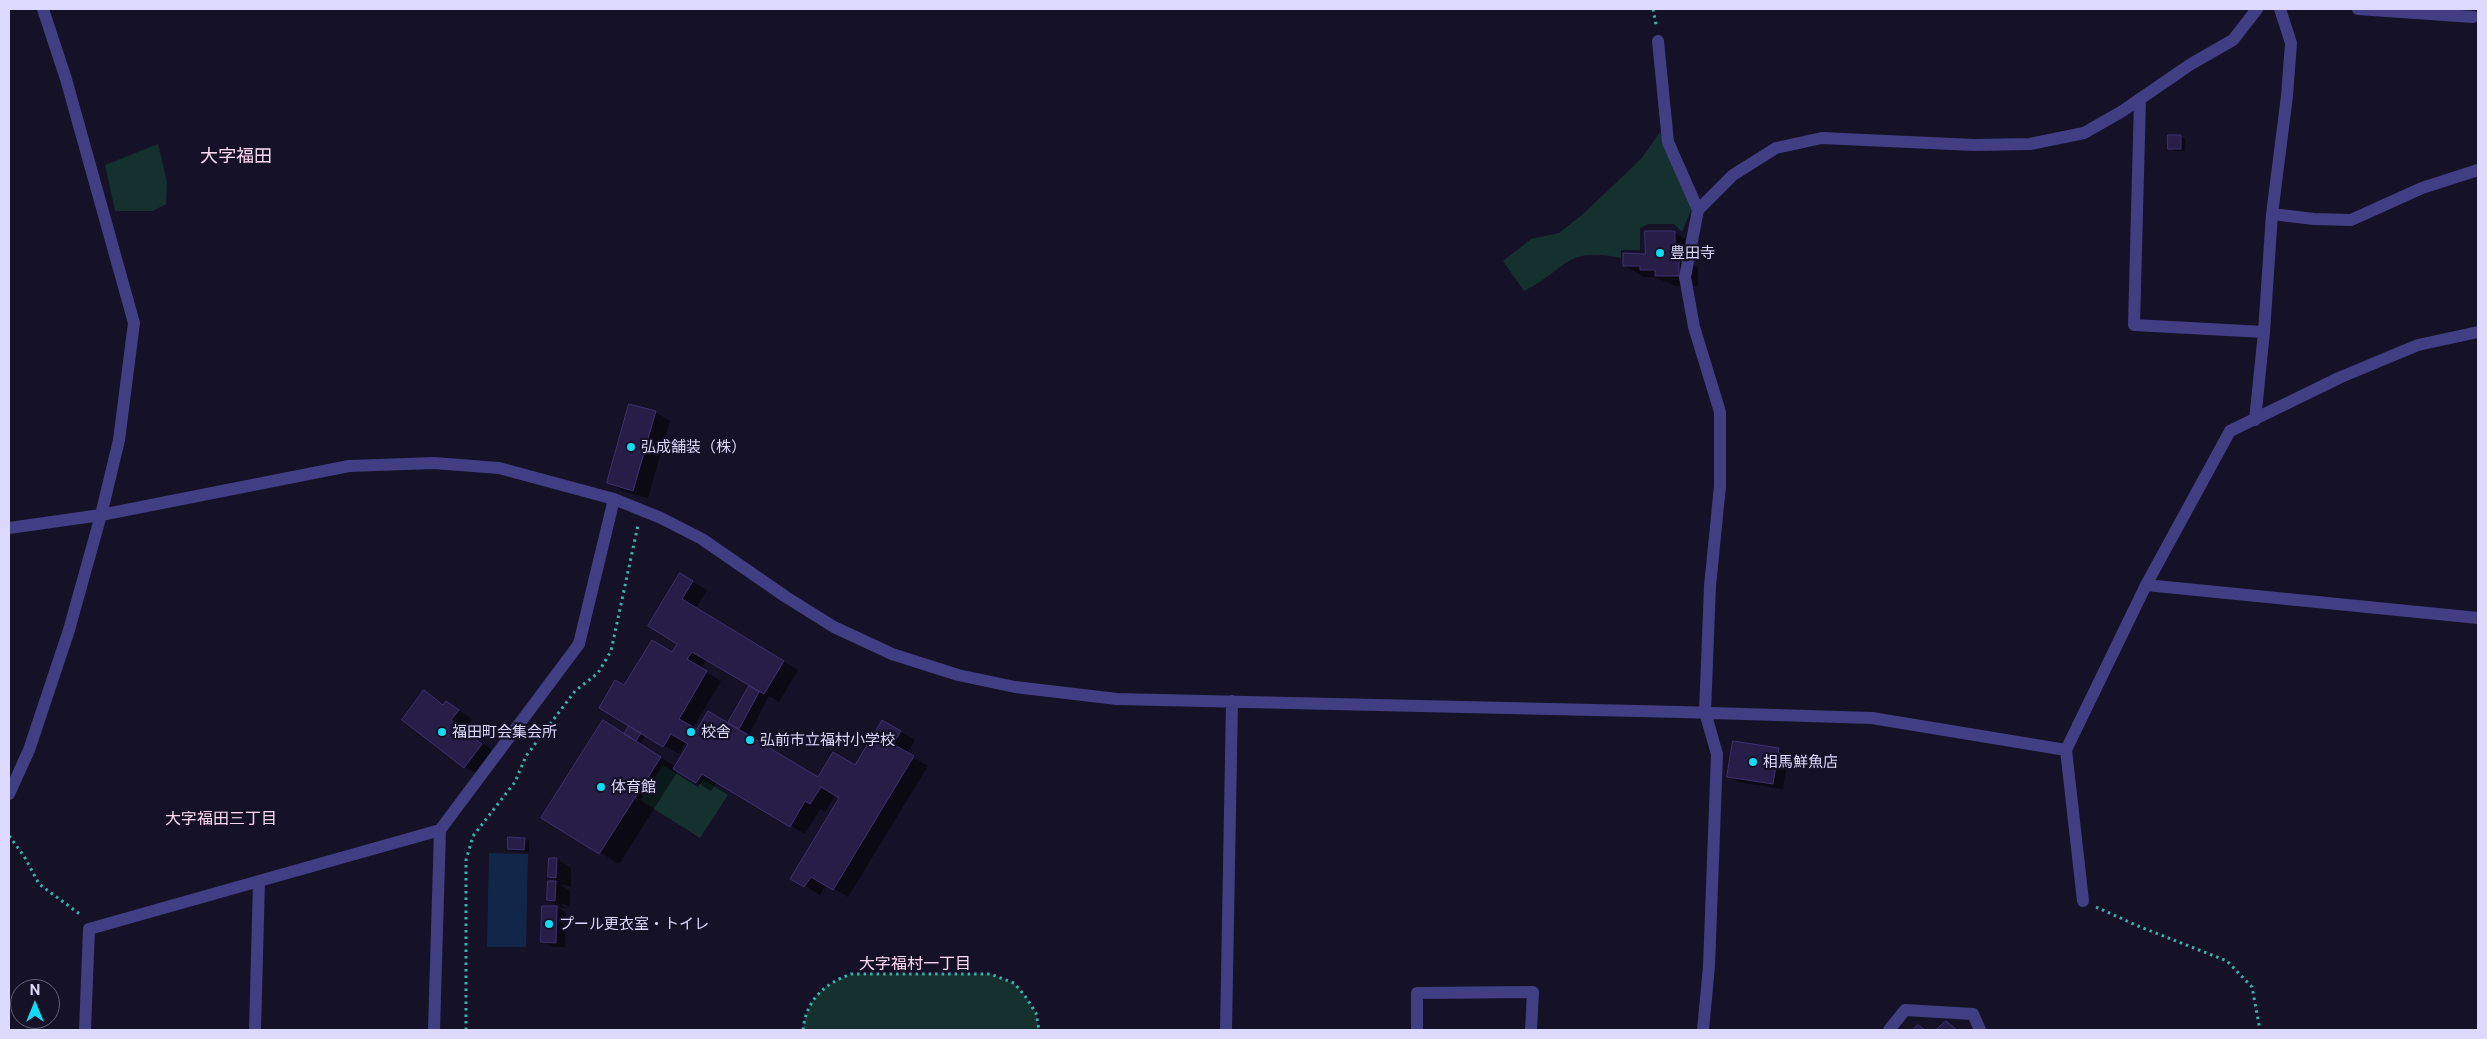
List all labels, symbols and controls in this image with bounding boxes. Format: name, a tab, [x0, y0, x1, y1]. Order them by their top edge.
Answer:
district label: 大字福田	[200, 145, 272, 167]
place label: 豊田寺	[1670, 244, 1715, 262]
marker: 豊田寺	[1654, 247, 1666, 259]
place label: 弘成舗装（株）	[641, 438, 746, 456]
marker: 弘成舗装（株）	[625, 441, 637, 453]
place label: 福田町会集会所	[452, 723, 557, 741]
place label: 校舎	[701, 723, 731, 741]
marker: 福田町会集会所	[436, 726, 448, 738]
marker: 校舎	[685, 726, 697, 738]
place label: 弘前市立福村小学校	[760, 731, 895, 749]
marker: 弘前市立福村小学校	[744, 734, 756, 746]
place label: 相馬鮮魚店	[1763, 753, 1838, 771]
marker: 相馬鮮魚店	[1747, 756, 1759, 768]
place label: 体育館	[611, 778, 656, 796]
marker: 体育館	[595, 781, 607, 793]
district label: 大字福田三丁目	[165, 809, 277, 829]
place label: プール更衣室・トイレ	[559, 915, 709, 933]
marker: プール更衣室・トイレ	[543, 918, 555, 930]
district label: 大字福村一丁目	[859, 954, 971, 974]
north arrow	[10, 979, 60, 1029]
text: N	[30, 982, 40, 998]

